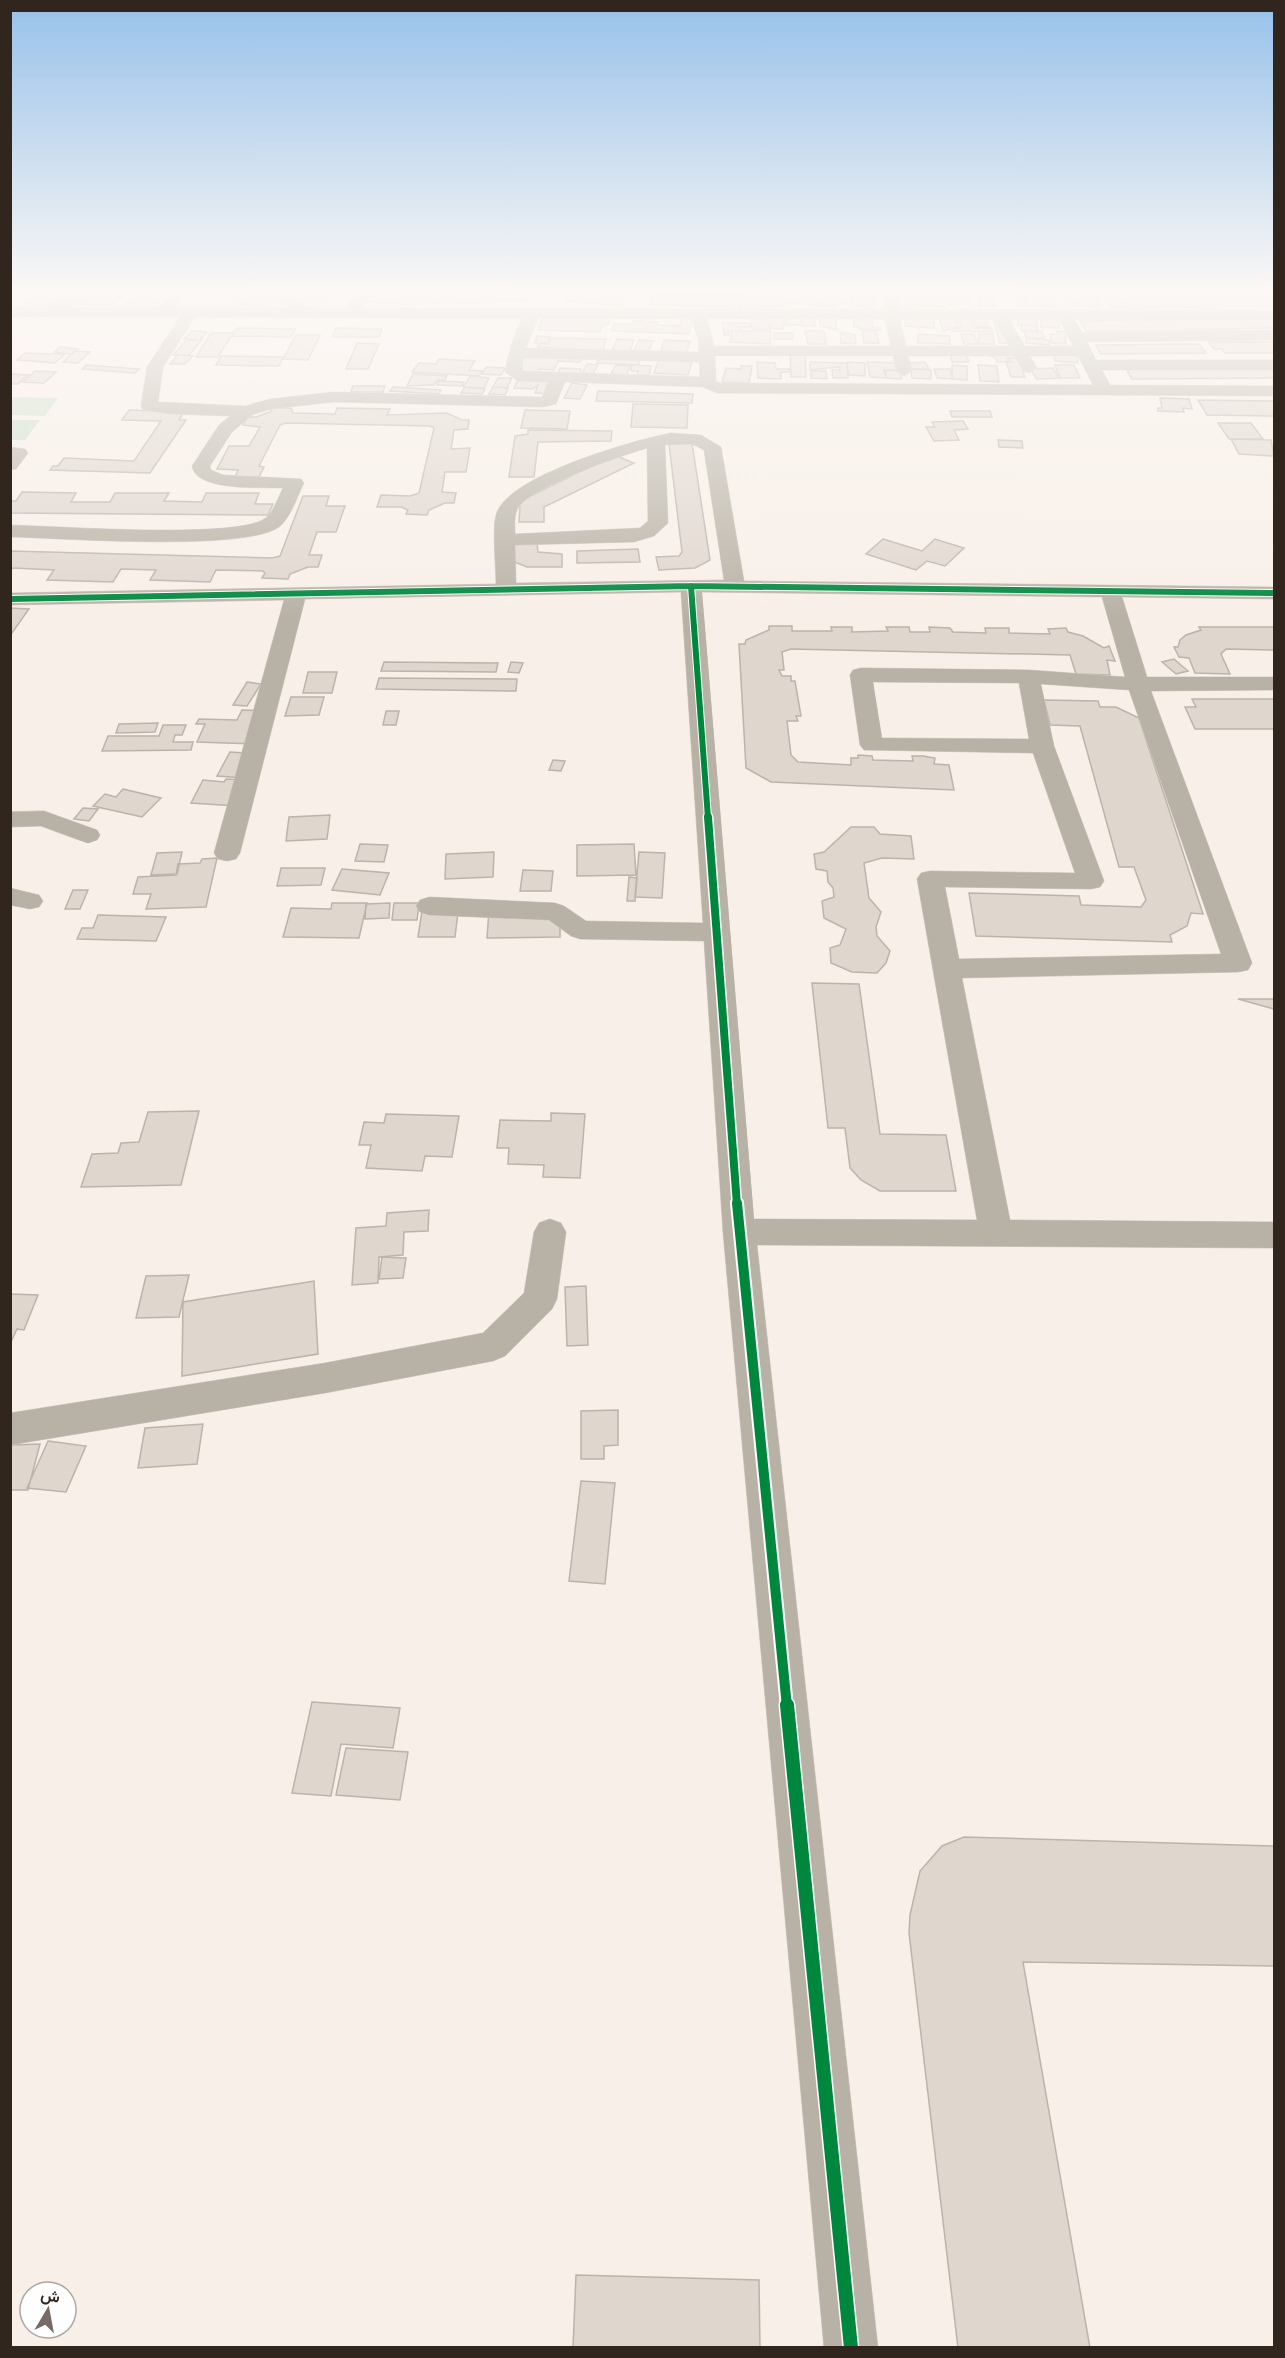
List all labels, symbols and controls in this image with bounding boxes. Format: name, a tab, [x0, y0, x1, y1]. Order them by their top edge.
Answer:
north arrow	[18, 2280, 78, 2340]
text: ش	[39, 2287, 61, 2307]

